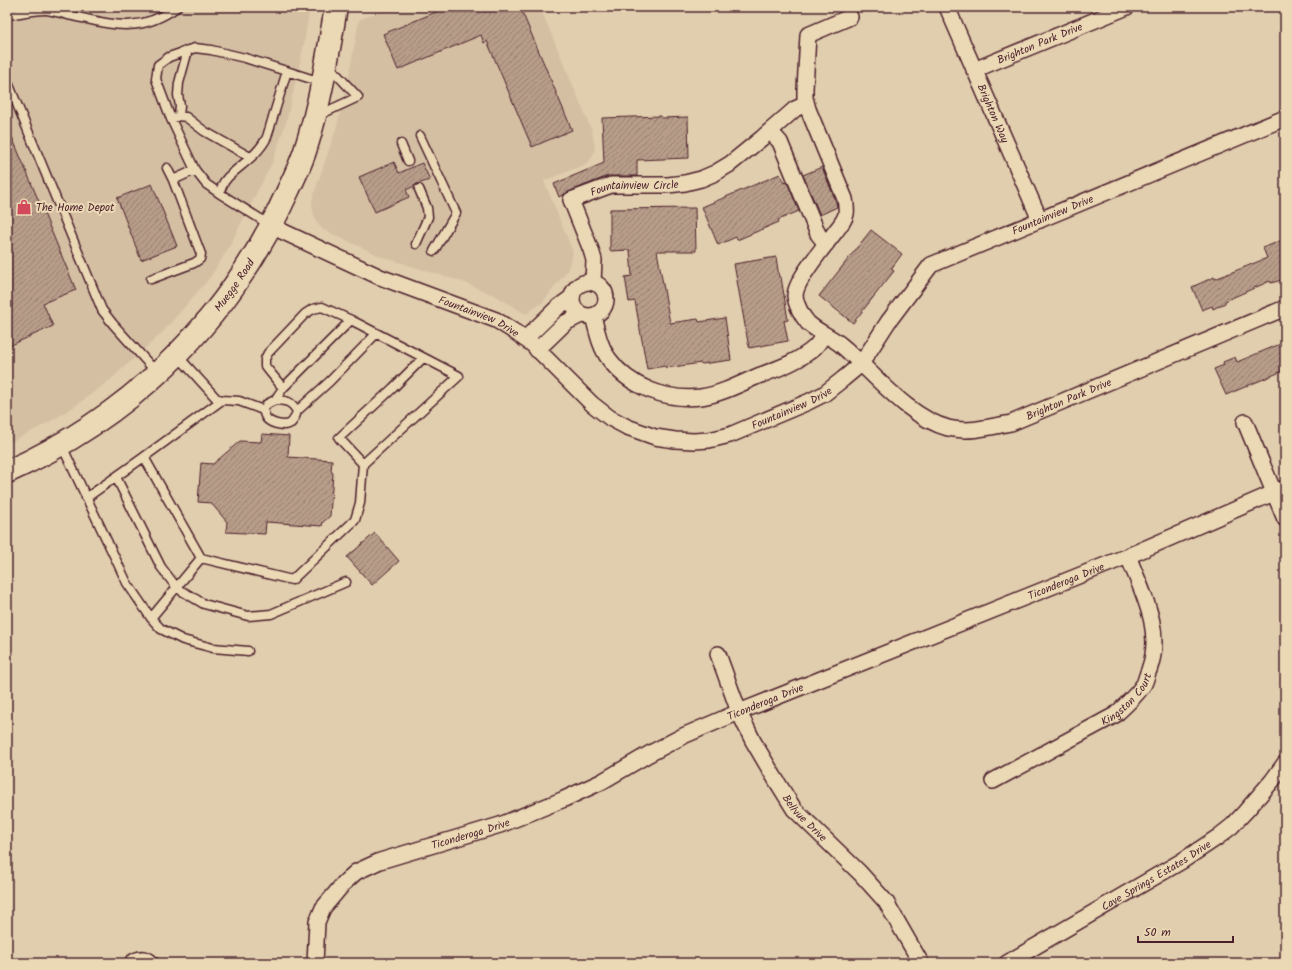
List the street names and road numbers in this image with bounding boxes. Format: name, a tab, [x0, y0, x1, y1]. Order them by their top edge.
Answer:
street label: Brighton Park Drive	[994, 18, 1086, 70]
street label: Brighton Way	[972, 81, 1014, 147]
street label: Fountainview Circle	[588, 176, 680, 202]
street label: Fountainview Drive	[1009, 190, 1097, 240]
street label: Muegge Road	[210, 255, 260, 316]
street label: Fountainview Drive	[436, 291, 523, 342]
street label: Brighton Park Drive	[1023, 374, 1115, 426]
street label: Fountainview Drive	[749, 383, 837, 435]
street label: Ticonderoga Drive	[1025, 558, 1107, 605]
street label: Kingston Court	[1098, 670, 1157, 731]
street label: Ticonderoga Drive	[725, 679, 807, 726]
street label: Bellvue Drive	[777, 791, 831, 847]
street label: Ticonderoga Drive	[429, 814, 513, 855]
street label: Cave Springs Estates Drive	[1098, 836, 1215, 916]

